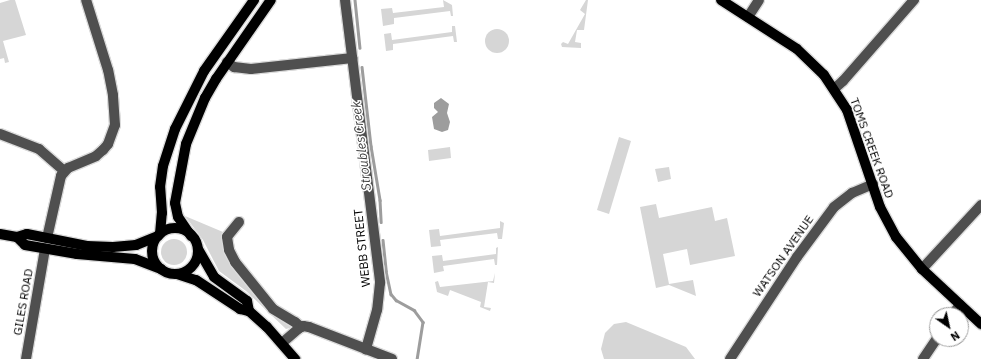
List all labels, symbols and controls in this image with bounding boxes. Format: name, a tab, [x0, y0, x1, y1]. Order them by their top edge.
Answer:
street label: TOMS CREEK ROAD	[847, 96, 897, 200]
water label: Stroubles Creek	[349, 100, 375, 192]
street label: WEBB STREET	[351, 208, 373, 288]
street label: WATSON AVENUE	[750, 212, 816, 300]
street label: GILES ROAD	[10, 267, 36, 337]
north arrow	[929, 307, 969, 347]
text: N	[948, 328, 962, 344]

